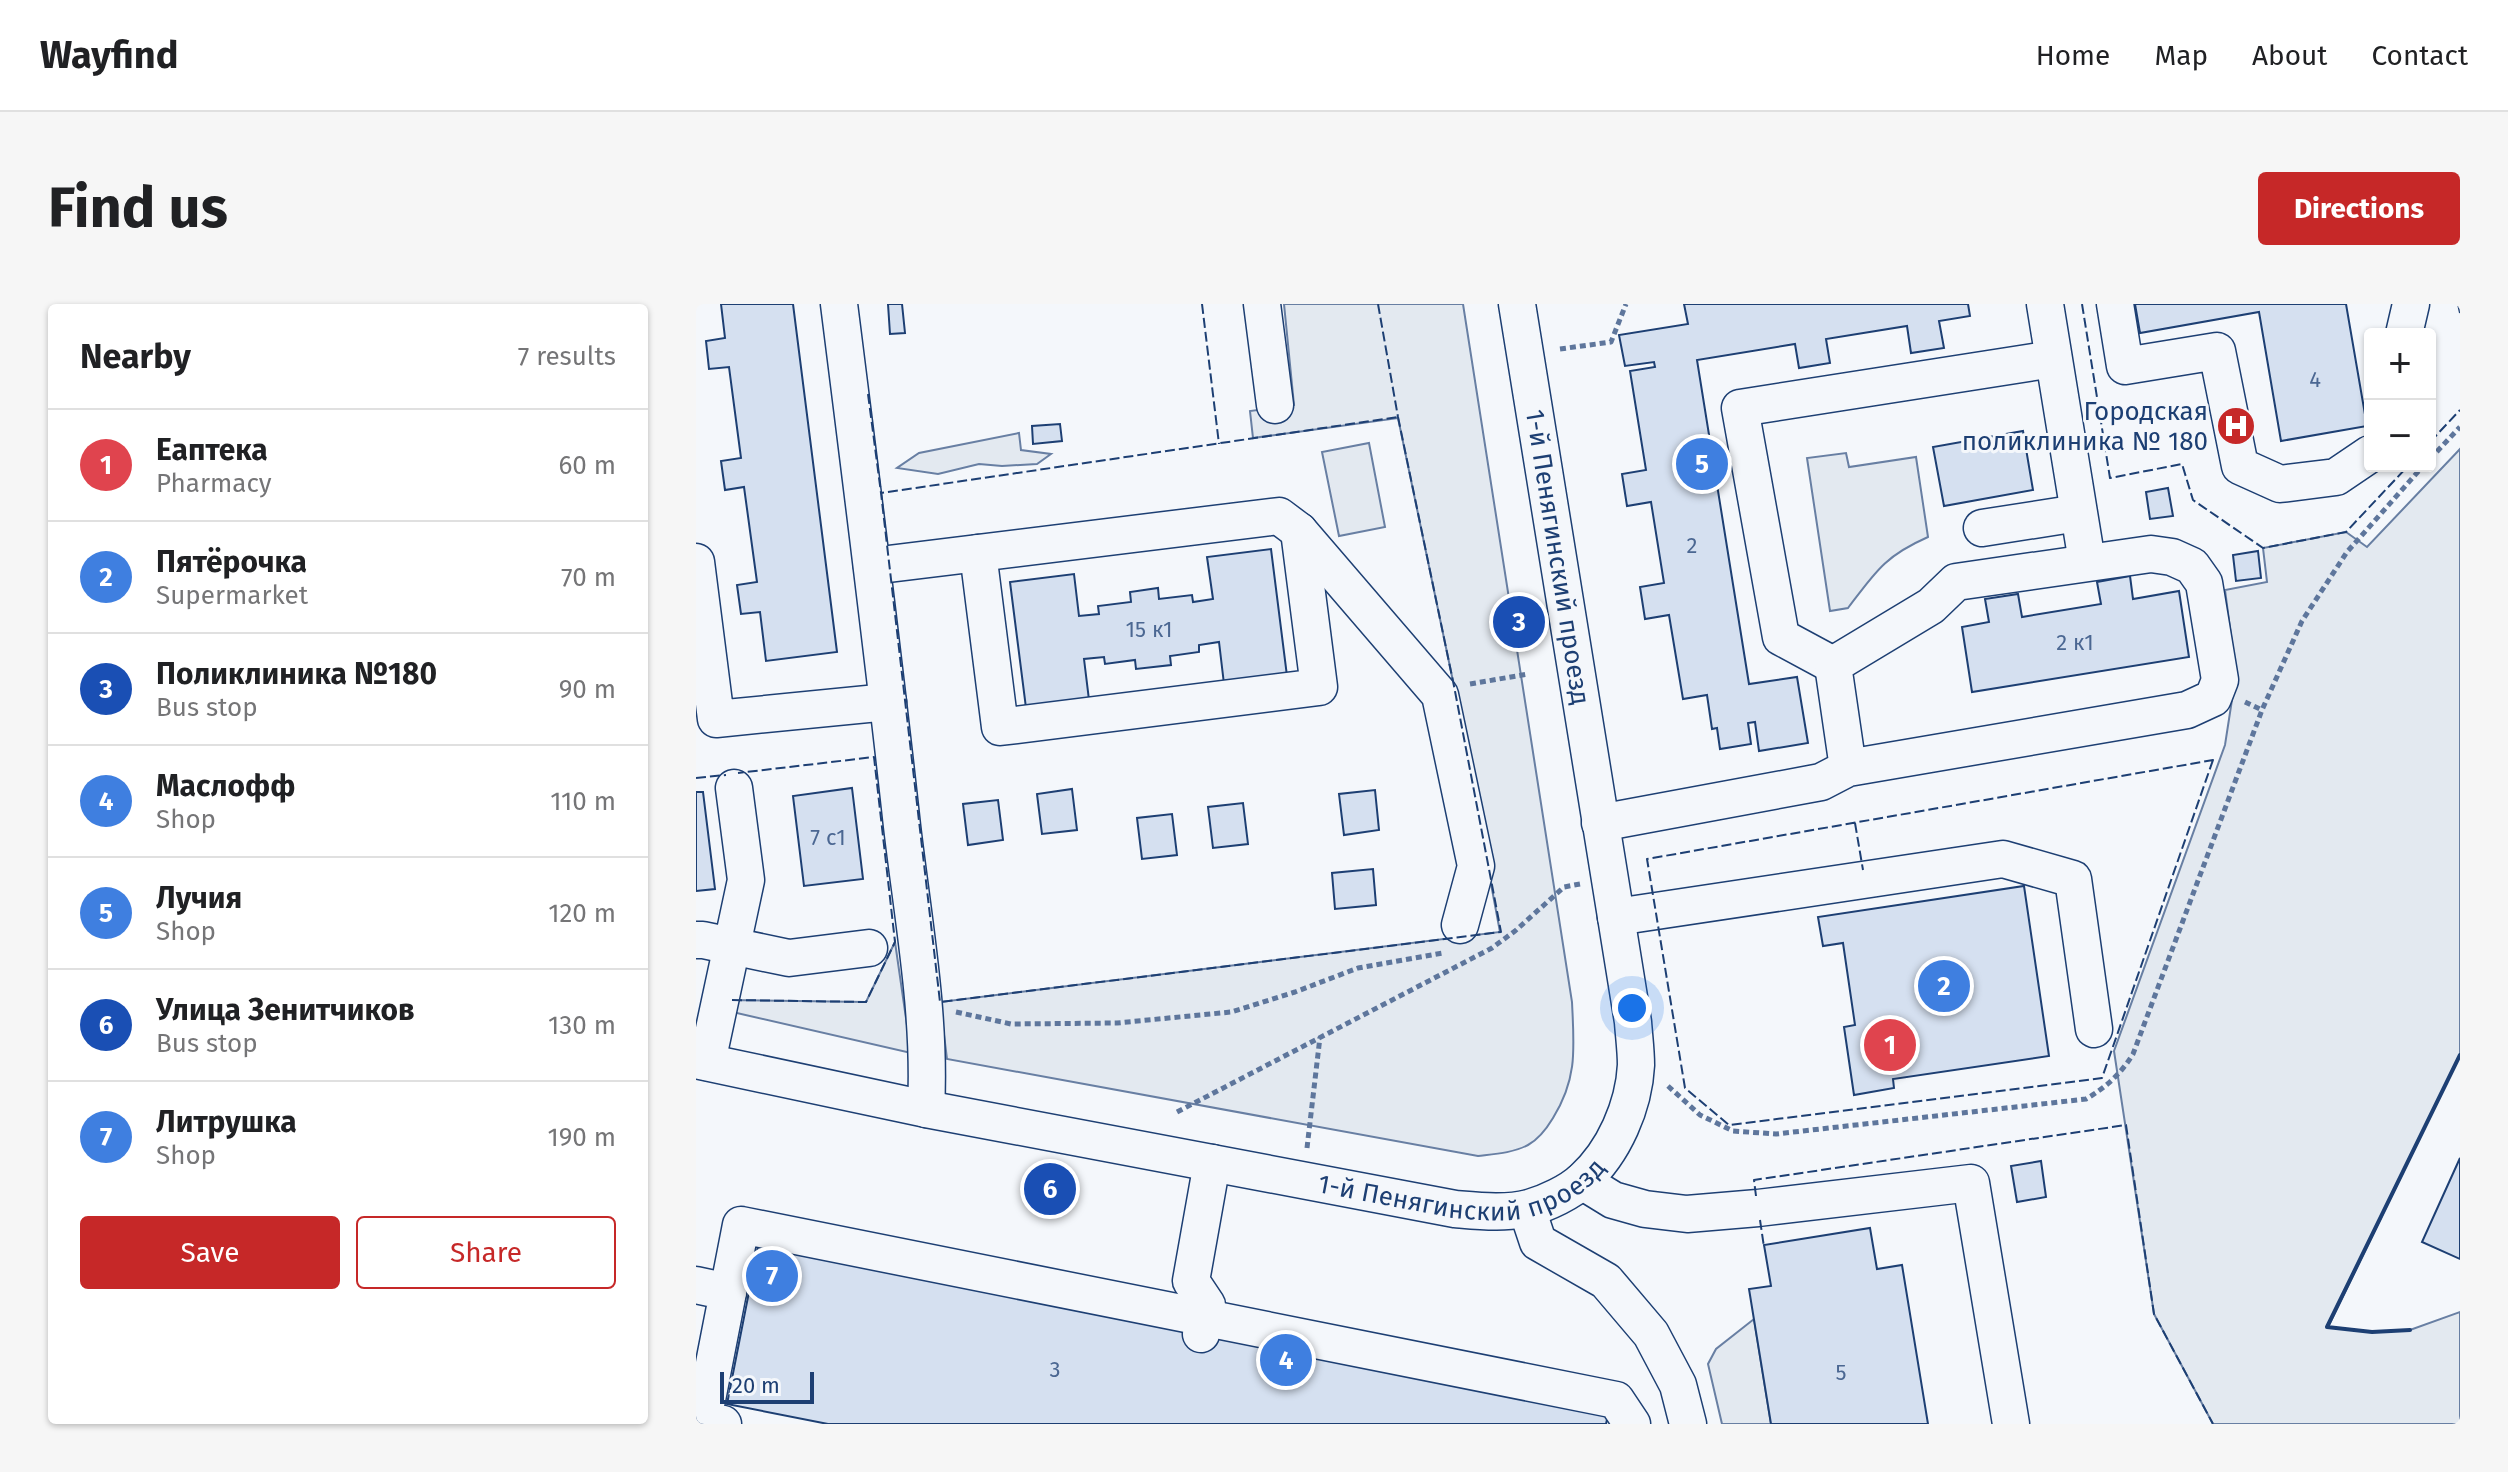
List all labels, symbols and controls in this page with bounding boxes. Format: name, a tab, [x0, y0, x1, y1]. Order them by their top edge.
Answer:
text: Wayfind	[40, 32, 178, 78]
text: Home	[2036, 39, 2110, 72]
text: Map	[2154, 39, 2208, 72]
text: About	[2252, 39, 2327, 72]
text: Contact	[2371, 39, 2468, 72]
button: Directions	[2258, 172, 2460, 245]
text: Find us	[48, 175, 228, 242]
map controls	[2364, 328, 2436, 472]
button: +	[2364, 328, 2436, 400]
text: Nearby	[80, 336, 191, 377]
text: 7 results	[518, 341, 616, 372]
house number: 4	[2309, 366, 2321, 393]
place label: Городская поликлиника № 180	[1962, 396, 2208, 457]
button: −	[2364, 400, 2436, 472]
hospital icon: Городская поликлиника № 180	[2215, 405, 2257, 447]
street label: 1-й Пенягинский проезд	[1519, 407, 1596, 707]
text: Еаптека	[156, 432, 268, 468]
pin: 5	[1676, 434, 1728, 494]
text: 1	[100, 450, 112, 481]
text: 60 m	[558, 450, 616, 481]
text: Pharmacy	[156, 468, 272, 499]
house number: 2	[1687, 532, 1697, 559]
text: Пятёрочка	[156, 544, 307, 580]
text: 2	[99, 562, 113, 593]
text: 70 m	[561, 562, 616, 593]
text: Supermarket	[156, 580, 308, 611]
pin: 3	[1493, 592, 1545, 652]
house number: 15 к1	[1126, 616, 1173, 643]
house number: 2 к1	[2056, 629, 2094, 656]
text: Поликлиника №180	[156, 656, 437, 692]
text: 3	[99, 674, 113, 705]
text: 90 m	[559, 674, 616, 705]
text: Bus stop	[156, 692, 258, 723]
text: Маслофф	[156, 768, 295, 804]
text: 4	[99, 786, 113, 817]
text: 110 m	[550, 786, 616, 817]
text: Shop	[156, 804, 216, 835]
house number: 7 с1	[810, 824, 846, 851]
text: Лучия	[156, 880, 242, 916]
text: 5	[99, 898, 113, 929]
text: 120 m	[548, 898, 616, 929]
text: Shop	[156, 916, 216, 947]
pin: 2	[1918, 956, 1970, 1016]
your location	[1612, 988, 1652, 1028]
text: Улица Зенитчиков	[156, 992, 415, 1028]
text: 6	[99, 1010, 113, 1041]
text: 130 m	[548, 1010, 616, 1041]
pin: 1	[1864, 1015, 1916, 1075]
text: Bus stop	[156, 1028, 258, 1059]
text: Литрушка	[156, 1104, 297, 1140]
text: 7	[100, 1122, 112, 1153]
text: 190 m	[547, 1122, 616, 1153]
text: Shop	[156, 1140, 216, 1171]
street label: 1-й Пенягинский проезд	[1316, 1153, 1612, 1228]
pin: 6	[1024, 1159, 1076, 1219]
button: Save	[80, 1216, 340, 1289]
button: Share	[356, 1216, 616, 1289]
pin: 7	[746, 1246, 798, 1306]
pin: 4	[1260, 1330, 1312, 1390]
house number: 3	[1050, 1356, 1060, 1383]
house number: 5	[1835, 1359, 1847, 1386]
scale bar	[720, 1368, 814, 1404]
text: 20 m	[732, 1372, 780, 1399]

